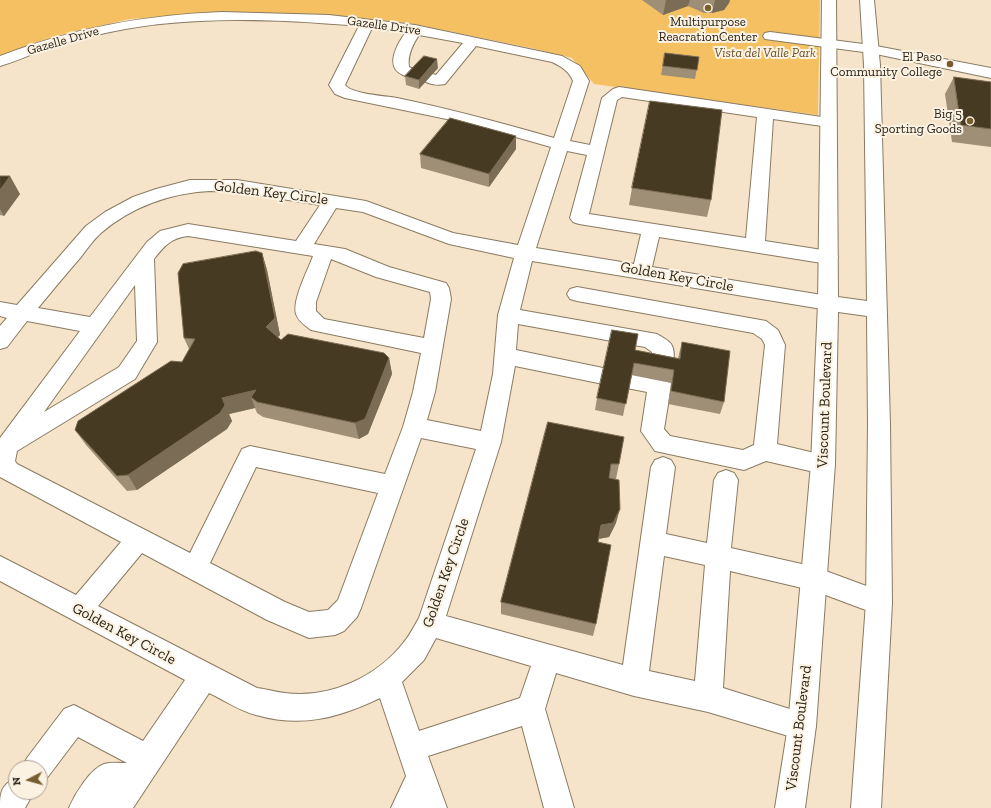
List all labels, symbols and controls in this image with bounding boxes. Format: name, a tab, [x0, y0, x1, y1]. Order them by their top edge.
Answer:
marker: Multipurpose ReacrationCenter	[703, 3, 713, 13]
street label: Gazelle Drive	[346, 13, 422, 39]
place label: Multipurpose ReacrationCenter	[659, 14, 757, 45]
street label: Gazelle Drive	[25, 23, 101, 59]
park label: Vista del Valle Park	[714, 45, 816, 61]
place label: El Paso Community College	[830, 49, 942, 80]
marker: El Paso Community College	[945, 59, 955, 69]
place label: Big 5 Sporting Goods	[875, 106, 962, 137]
marker: Big 5 Sporting Goods	[965, 116, 975, 126]
street label: Golden Key Circle	[213, 177, 329, 209]
street label: Golden Key Circle	[619, 258, 735, 296]
street label: Viscount Boulevard	[814, 342, 836, 468]
street label: Golden Key Circle	[419, 516, 473, 630]
street label: Golden Key Circle	[69, 599, 179, 669]
street label: Viscount Boulevard	[782, 664, 816, 792]
north arrow	[8, 760, 48, 800]
text: N	[10, 776, 23, 786]

